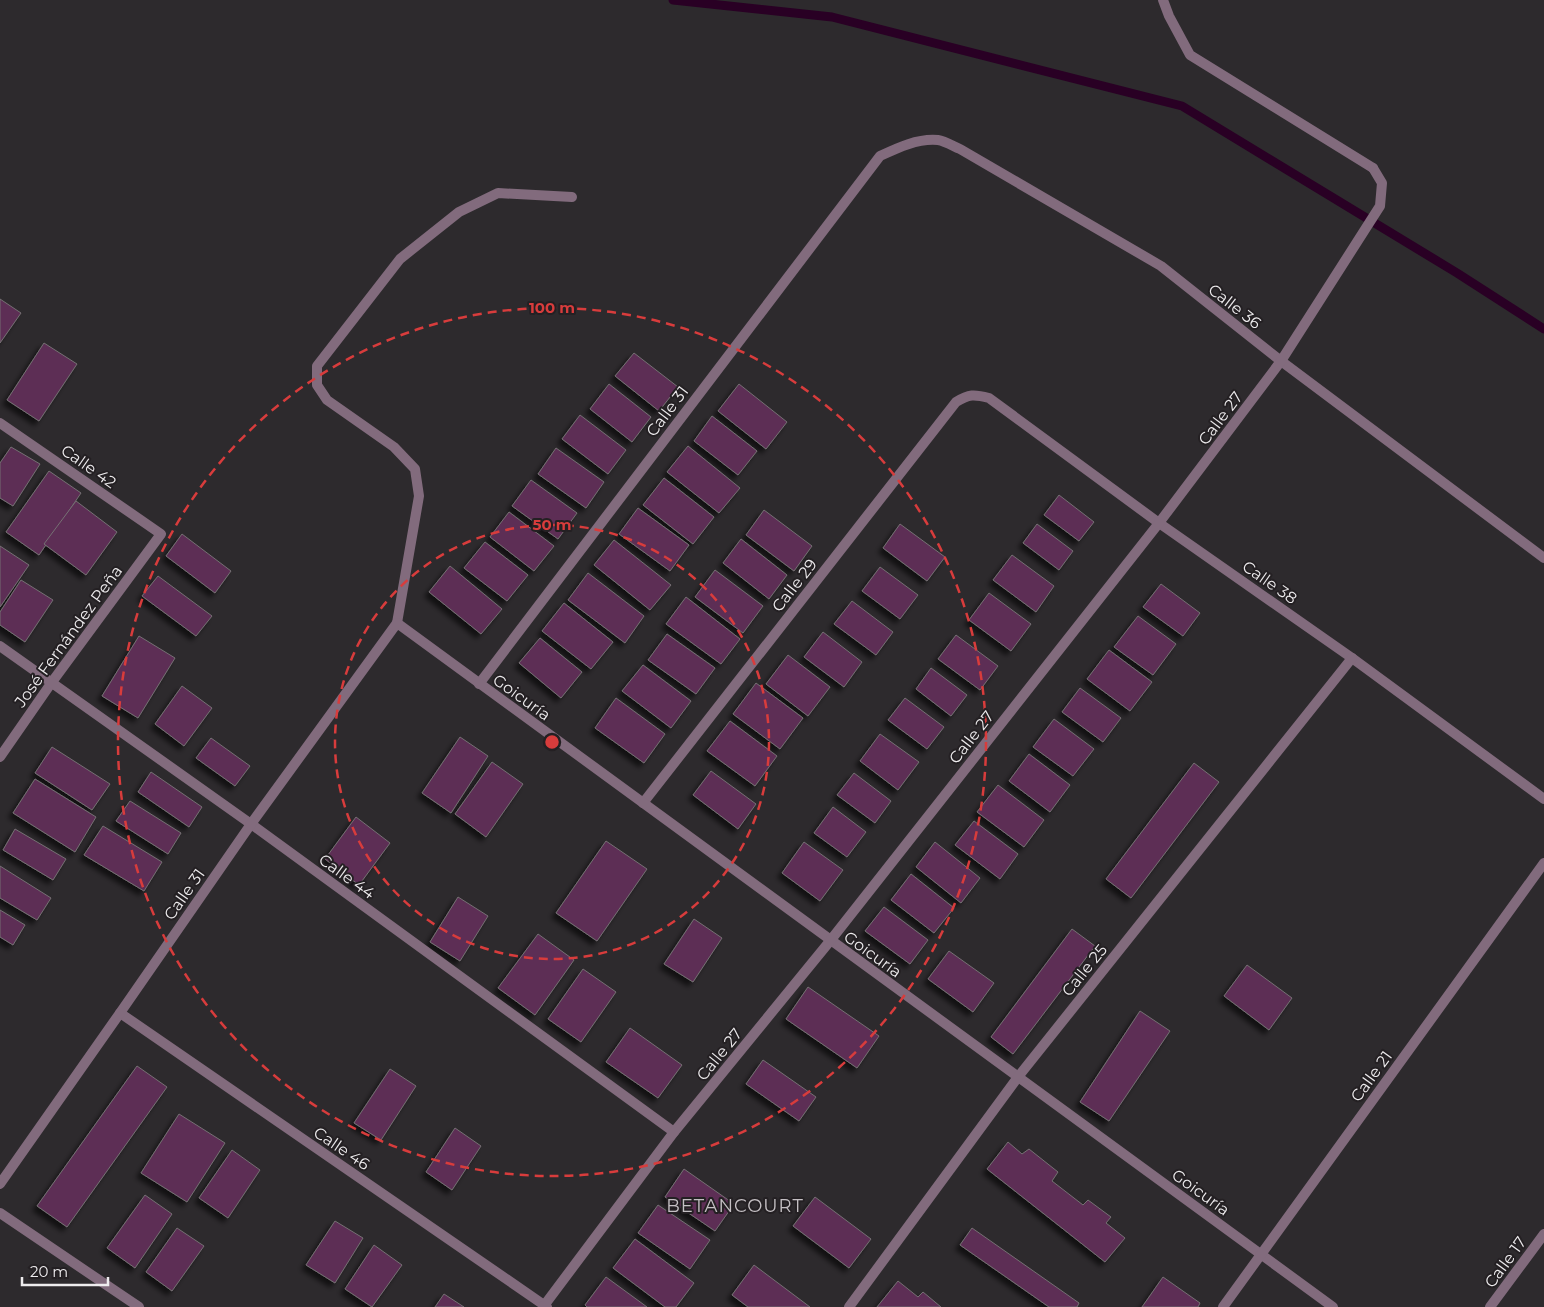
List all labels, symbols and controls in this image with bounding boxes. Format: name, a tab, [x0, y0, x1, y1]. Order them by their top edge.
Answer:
street label: Calle 36	[1204, 280, 1265, 333]
text: 100 m	[529, 298, 575, 317]
street label: Calle 31	[642, 382, 692, 440]
street label: Calle 27	[1194, 388, 1247, 449]
street label: Calle 42	[58, 441, 120, 492]
text: 50 m	[532, 515, 572, 534]
street label: Calle 29	[768, 555, 821, 616]
street label: Calle 38	[1239, 557, 1301, 608]
street label: José Fernández Peña	[10, 562, 126, 712]
street label: Goicuría	[489, 670, 554, 725]
street label: Calle 27	[945, 707, 998, 767]
centre of rings	[543, 733, 561, 751]
street label: Calle 44	[315, 850, 379, 903]
street label: Calle 31	[160, 865, 209, 923]
street label: Goicuría	[840, 927, 905, 982]
street label: Calle 25	[1058, 941, 1111, 1000]
street label: Calle 27	[693, 1024, 746, 1084]
street label: Calle 21	[1347, 1047, 1396, 1105]
street label: Calle 46	[310, 1123, 374, 1174]
street label: Goicuría	[1168, 1165, 1233, 1220]
district label: BETANCOURT	[666, 1195, 804, 1217]
street label: Calle 17	[1481, 1233, 1530, 1291]
scale bar	[22, 1254, 109, 1286]
text: 20 m	[30, 1262, 68, 1281]

